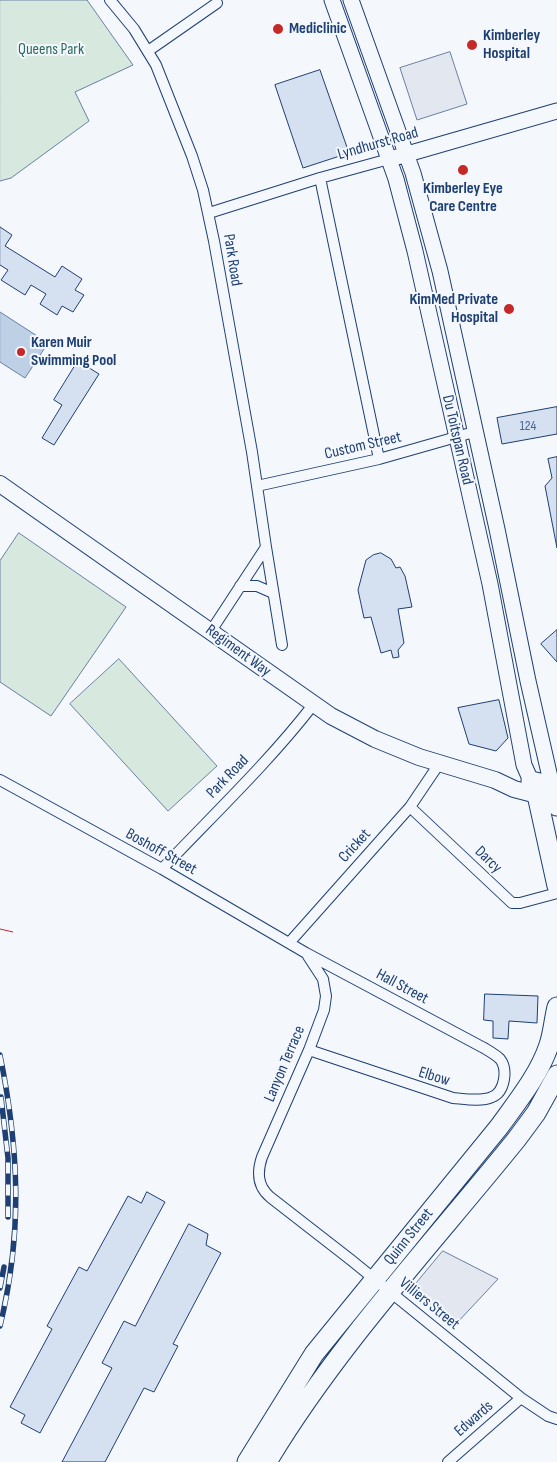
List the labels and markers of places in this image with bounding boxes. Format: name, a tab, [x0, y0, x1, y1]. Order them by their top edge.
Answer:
place label: Mediclinic	[289, 19, 347, 39]
marker: Mediclinic	[271, 22, 285, 36]
place label: Kimberley Hospital	[483, 26, 540, 64]
marker: Kimberley Hospital	[465, 38, 479, 52]
marker: Kimberley Eye Care Centre	[456, 163, 470, 177]
place label: Kimberley Eye Care Centre	[423, 179, 503, 217]
place label: KimMed Private Hospital	[409, 290, 498, 328]
marker: KimMed Private Hospital	[502, 302, 516, 316]
place label: Karen Muir Swimming Pool	[31, 333, 116, 371]
marker: Karen Muir Swimming Pool	[15, 346, 27, 358]

